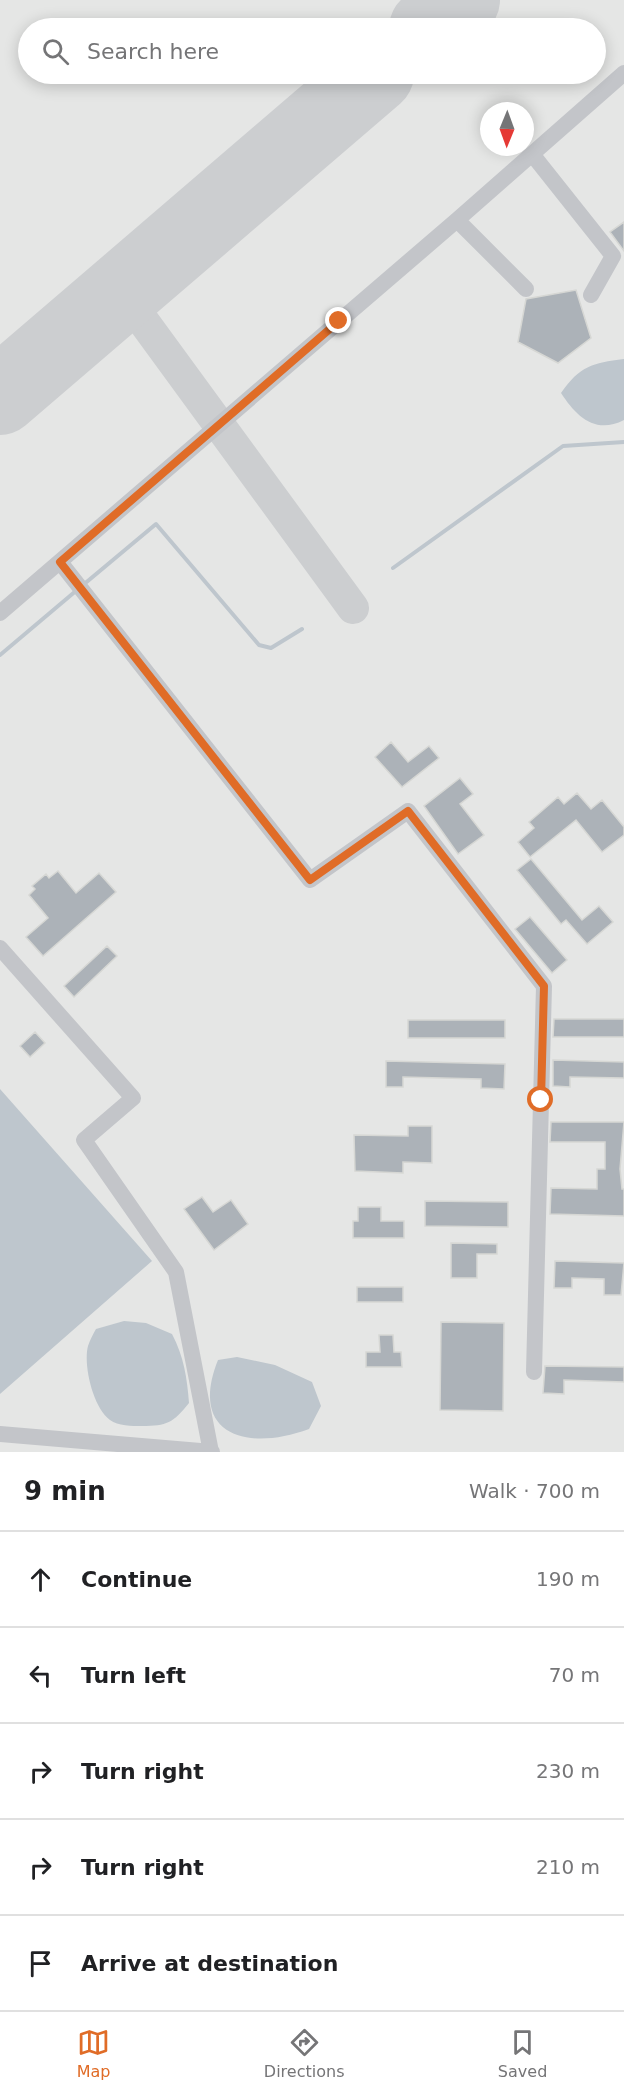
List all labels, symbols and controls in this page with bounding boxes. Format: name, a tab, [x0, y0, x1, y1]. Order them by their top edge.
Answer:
search box	[18, 18, 606, 84]
icon: search	[39, 35, 72, 68]
text: Search here	[87, 39, 219, 64]
north arrow	[480, 102, 534, 156]
route end	[325, 307, 351, 333]
route start	[527, 1086, 553, 1112]
text: 9 min	[24, 1476, 106, 1506]
text: Walk · 700 m	[469, 1479, 600, 1503]
icon: ahead	[24, 1563, 57, 1596]
text: Continue	[81, 1567, 192, 1592]
text: 190 m	[536, 1567, 600, 1591]
icon: left	[24, 1659, 57, 1692]
text: Turn left	[81, 1663, 186, 1688]
text: 70 m	[549, 1663, 600, 1687]
icon: right	[24, 1755, 57, 1788]
text: Turn right	[81, 1759, 204, 1784]
text: 230 m	[536, 1759, 600, 1783]
icon: right	[24, 1851, 57, 1884]
text: Turn right	[81, 1855, 204, 1880]
text: 210 m	[536, 1855, 600, 1879]
icon: arrive	[24, 1947, 57, 1980]
text: Arrive at destination	[81, 1951, 338, 1976]
tab: Map	[77, 2026, 110, 2081]
tab: Directions	[264, 2026, 344, 2081]
tab: Saved	[498, 2026, 547, 2081]

